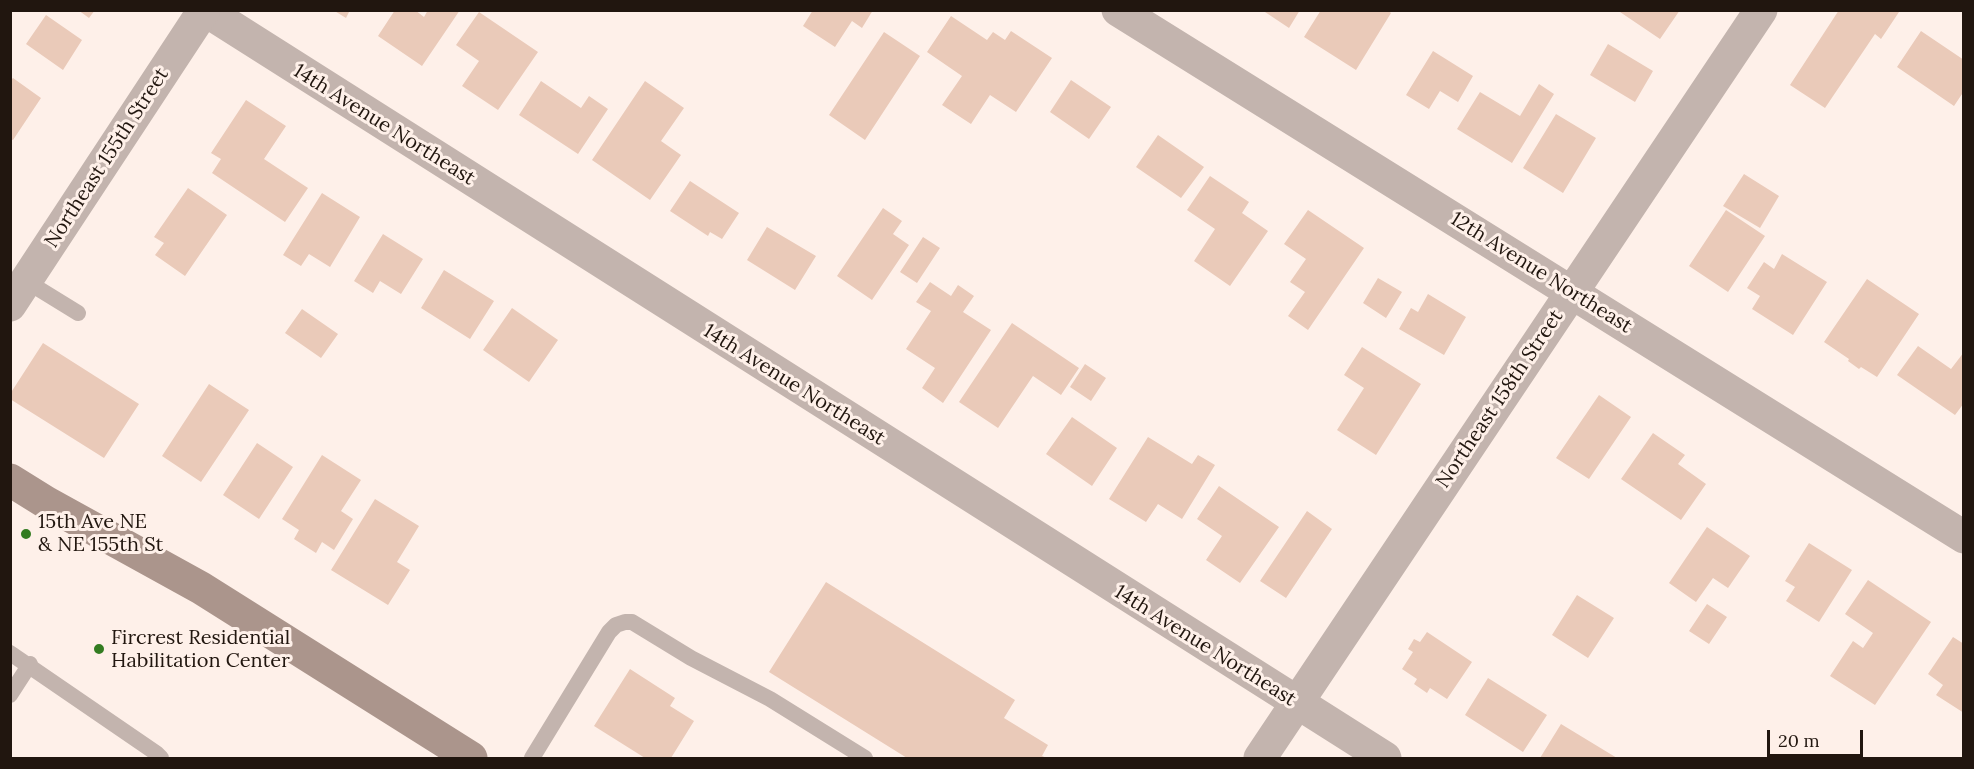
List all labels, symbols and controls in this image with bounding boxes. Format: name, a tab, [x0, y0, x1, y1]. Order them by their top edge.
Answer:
street label: 14th Avenue Northeast	[289, 59, 479, 191]
street label: Northeast 155th Street	[40, 64, 174, 252]
street label: 12th Avenue Northeast	[1446, 207, 1636, 339]
street label: Northeast 158th Street	[1431, 305, 1569, 493]
street label: 14th Avenue Northeast	[699, 319, 889, 451]
place label: 15th Ave NE & NE 155th St	[38, 510, 163, 557]
marker: 15th Ave NE & NE 155th St	[19, 527, 33, 541]
street label: 14th Avenue Northeast	[1110, 580, 1300, 712]
place label: Fircrest Residential Habilitation Center	[111, 626, 290, 673]
marker: Fircrest Residential Habilitation Center	[92, 642, 106, 656]
scale bar	[1770, 718, 1866, 756]
text: 20 m	[1778, 729, 1820, 752]

